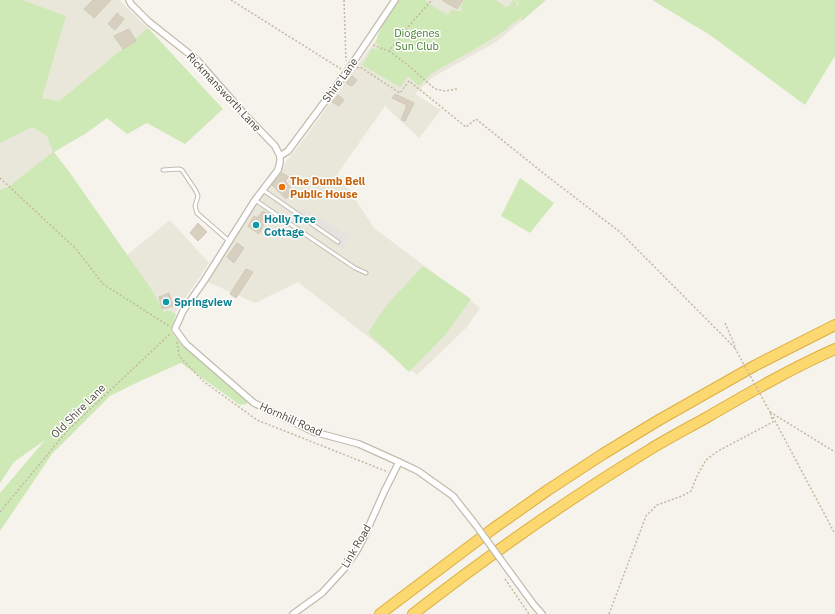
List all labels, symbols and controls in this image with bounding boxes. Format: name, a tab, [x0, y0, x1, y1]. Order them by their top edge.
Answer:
park label: Diogenes Sun Club	[394, 26, 440, 53]
street label: Rickmansworth Lane	[184, 50, 264, 134]
street label: Shire Lane	[319, 55, 361, 105]
place label: The Dumb Bell Public House	[290, 174, 366, 201]
marker: The Dumb Bell Public House	[277, 182, 287, 192]
place label: Holly Tree Cottage	[264, 212, 316, 239]
marker: Holly Tree Cottage	[251, 220, 261, 230]
place label: Springview	[174, 295, 233, 309]
marker: Springview	[161, 297, 171, 307]
street label: Old Shire Lane	[48, 381, 108, 441]
street label: Hornhill Road	[258, 399, 324, 439]
street label: Link Road	[338, 522, 374, 570]

